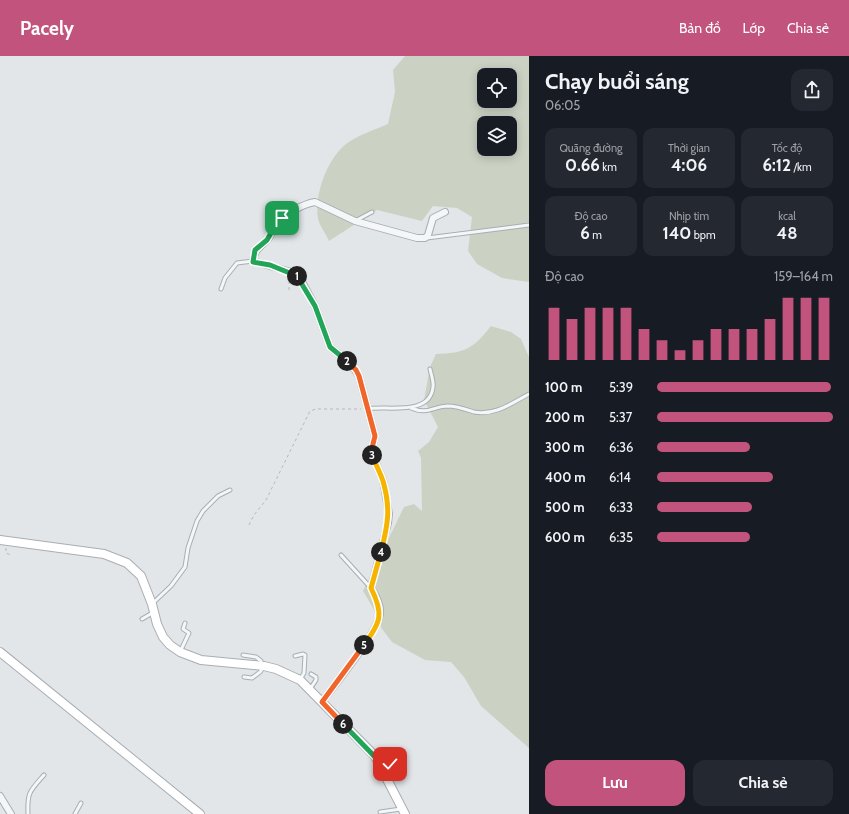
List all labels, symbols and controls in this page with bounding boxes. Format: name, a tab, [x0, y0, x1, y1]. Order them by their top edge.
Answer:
text: Pacely	[20, 17, 74, 40]
text: Bản đồ	[679, 19, 721, 37]
text: Lớp	[743, 19, 765, 37]
text: Chia sẻ	[787, 19, 829, 37]
map controls	[477, 68, 517, 156]
button: locate	[477, 68, 517, 108]
text: Chạy buổi sáng	[545, 68, 689, 95]
button: share	[791, 69, 833, 111]
text: 06:05	[545, 97, 580, 113]
button: layers	[477, 116, 517, 156]
text: Quãng đường	[559, 141, 623, 155]
text: Thời gian	[668, 141, 710, 155]
text: Tốc độ	[772, 141, 802, 155]
text: 0.66	[565, 155, 600, 175]
text: 4:06	[671, 155, 707, 175]
text: 6:12	[762, 155, 791, 175]
text: km	[600, 160, 617, 174]
text: /km	[791, 160, 812, 174]
pin	[265, 201, 299, 235]
icon: arrive	[271, 207, 293, 229]
text: Độ cao	[575, 209, 607, 223]
text: Nhịp tim	[669, 209, 709, 223]
text: kcal	[778, 209, 796, 223]
text: 6	[580, 223, 590, 243]
text: 140	[662, 223, 691, 243]
text: 48	[777, 223, 797, 243]
text: m	[590, 228, 602, 242]
text: bpm	[691, 228, 716, 242]
pin: 1	[287, 266, 307, 286]
text: Độ cao	[545, 268, 584, 284]
text: 159–164 m	[774, 268, 833, 284]
text: 1	[295, 269, 299, 283]
pin: 2	[337, 351, 357, 371]
text: 2	[344, 354, 350, 368]
text: 100 m	[545, 379, 582, 395]
text: 5:39	[609, 379, 633, 395]
text: 200 m	[545, 409, 584, 425]
text: 5:37	[609, 409, 632, 425]
text: 300 m	[545, 439, 585, 455]
text: 6:36	[609, 439, 634, 455]
pin: 3	[362, 445, 382, 465]
text: 3	[369, 448, 375, 462]
text: 400 m	[545, 469, 586, 485]
text: 6:14	[609, 469, 631, 485]
text: 500 m	[545, 499, 585, 515]
text: 6:33	[609, 499, 633, 515]
text: 600 m	[545, 529, 585, 545]
text: 6:35	[609, 529, 633, 545]
pin: 4	[371, 542, 391, 562]
text: 4	[378, 545, 384, 559]
pin: 5	[354, 635, 374, 655]
text: 5	[361, 638, 367, 652]
pin: 6	[333, 714, 353, 734]
text: 6	[340, 717, 346, 731]
pin	[373, 747, 407, 781]
icon: check	[379, 753, 401, 775]
button: Lưu	[545, 760, 685, 806]
button: Chia sẻ	[693, 760, 833, 806]

